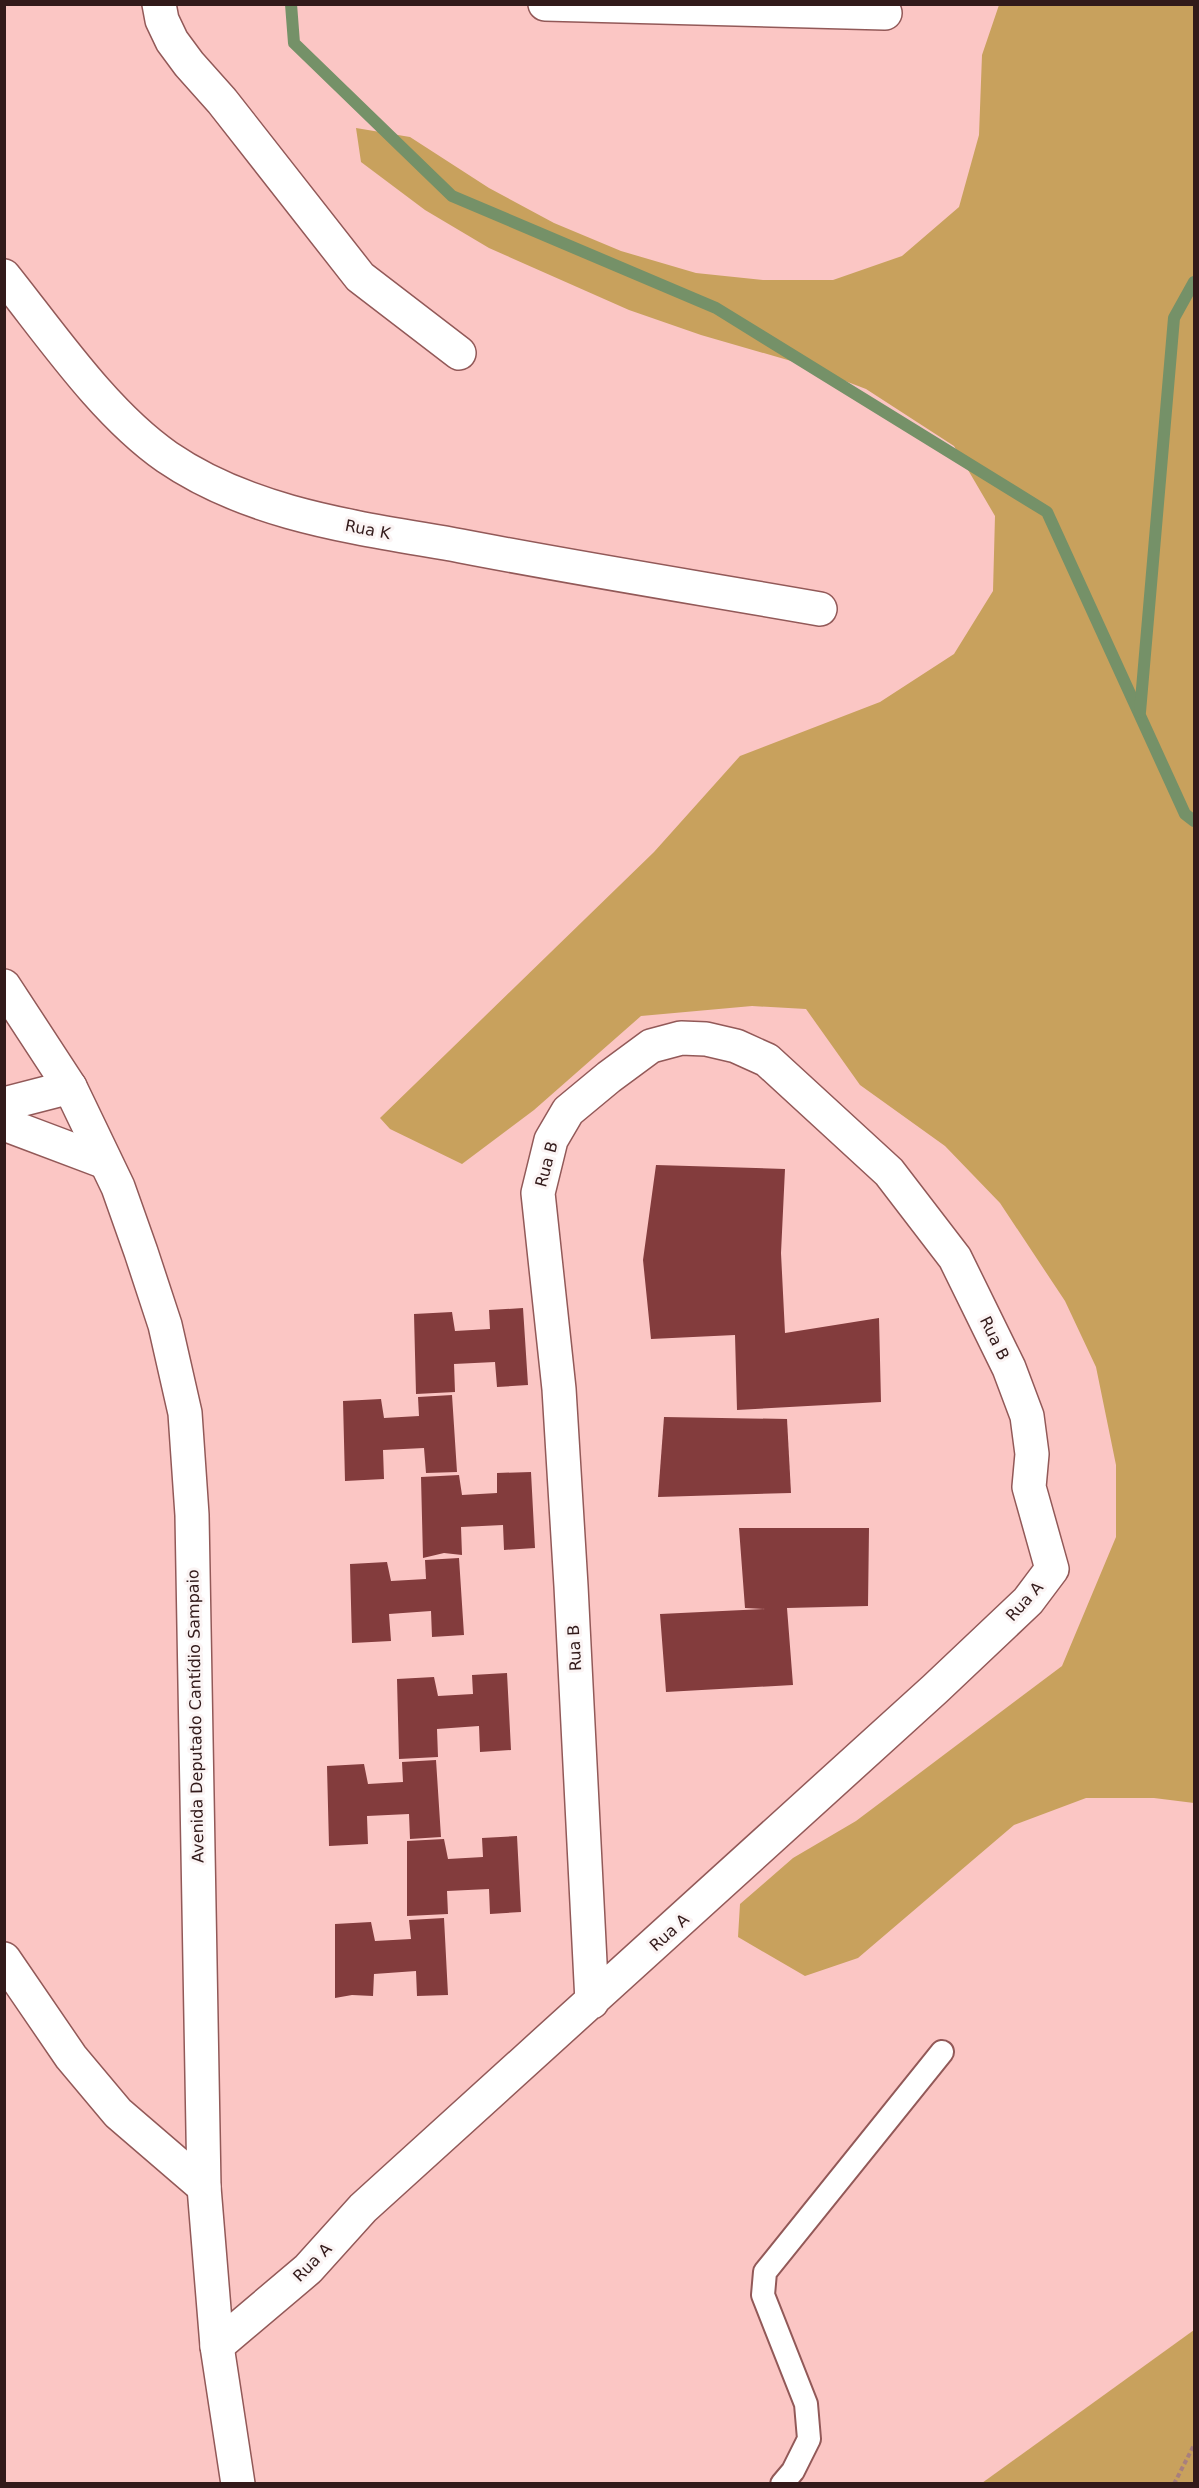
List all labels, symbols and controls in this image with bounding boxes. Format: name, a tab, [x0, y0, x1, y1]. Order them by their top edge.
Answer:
street label: Rua K	[344, 516, 393, 543]
street label: Rua B	[531, 1139, 562, 1189]
street label: Rua B	[976, 1313, 1013, 1363]
street label: Avenida Deputado Cantídio Sampaio	[183, 1569, 208, 1863]
street label: Rua A	[1002, 1578, 1047, 1625]
street label: Rua B	[564, 1624, 585, 1672]
street label: Rua A	[646, 1910, 693, 1955]
street label: Rua A	[289, 2239, 336, 2285]

